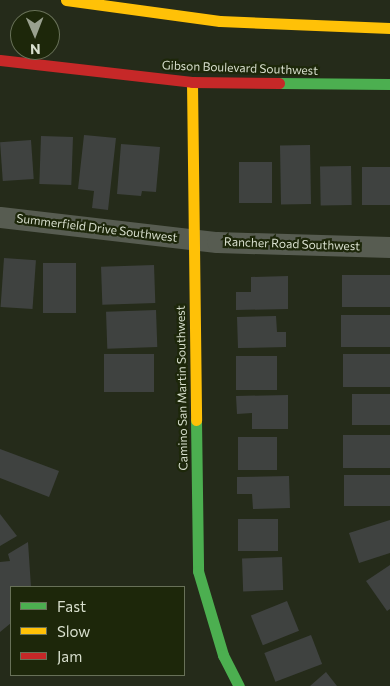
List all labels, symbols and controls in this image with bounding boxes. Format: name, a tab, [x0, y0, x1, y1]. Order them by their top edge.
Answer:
north arrow	[10, 10, 60, 60]
text: N	[30, 41, 41, 58]
street label: Gibson Boulevard Southwest	[162, 58, 318, 78]
street label: Summerfield Drive Southwest	[16, 211, 178, 245]
street label: Rancher Road Southwest	[224, 234, 360, 254]
street label: Camino San Martin Southwest	[173, 305, 191, 471]
legend	[10, 586, 185, 676]
text: Fast	[57, 597, 86, 615]
text: Slow	[57, 622, 90, 640]
text: Jam	[57, 647, 82, 665]

